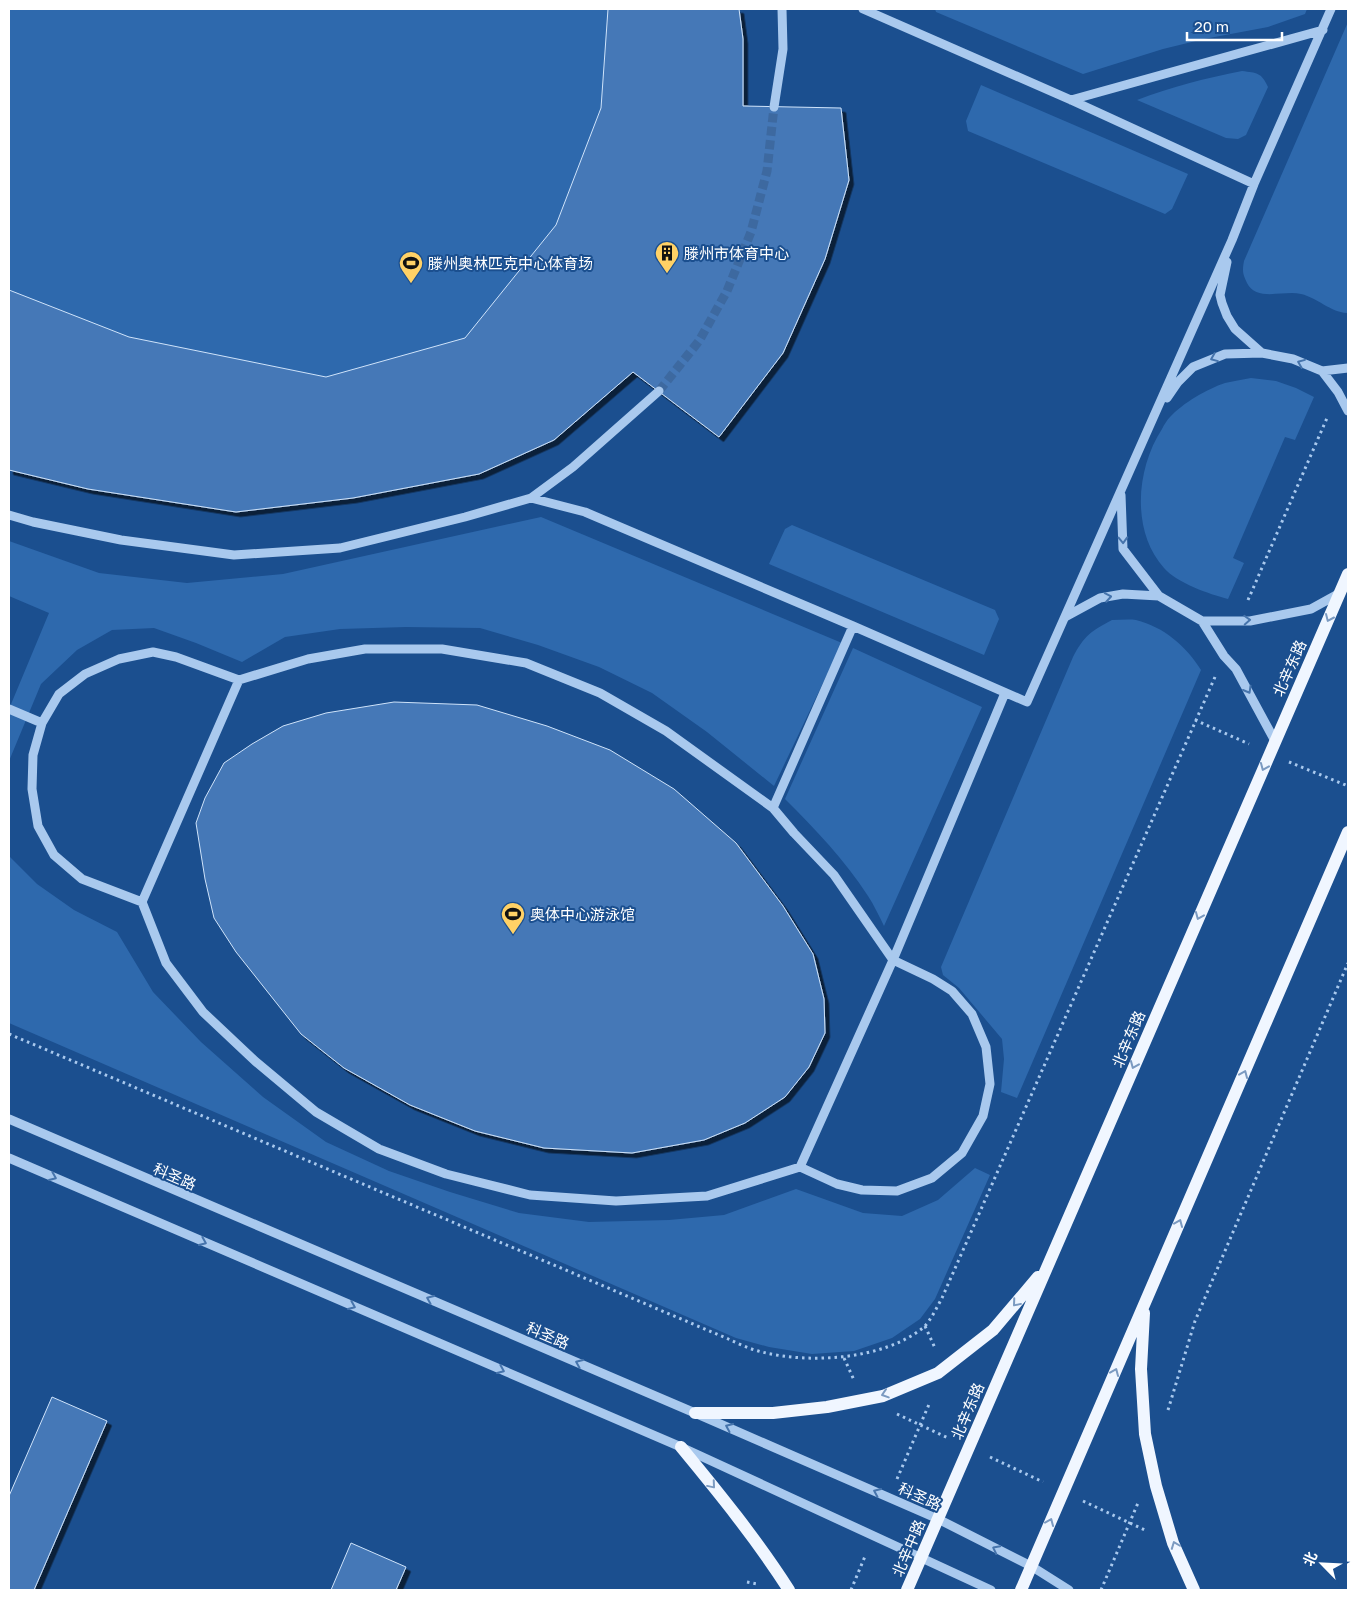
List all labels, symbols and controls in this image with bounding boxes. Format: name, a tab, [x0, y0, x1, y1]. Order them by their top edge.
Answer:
scale bar	[1187, 10, 1282, 42]
text: 20 m	[1194, 17, 1229, 35]
building icon: 滕州市体育中心	[654, 240, 680, 274]
place label: 滕州市体育中心	[684, 244, 789, 262]
sports icon: 滕州奥林匹克中心体育场	[398, 250, 424, 284]
place label: 滕州奥林匹克中心体育场	[428, 254, 593, 272]
one-way arrow	[1210, 352, 1219, 362]
one-way arrow	[1298, 358, 1306, 368]
one-way arrow	[1118, 537, 1128, 545]
one-way arrow	[1104, 592, 1113, 602]
one-way arrow	[1324, 613, 1335, 622]
one-way arrow	[1244, 615, 1252, 626]
street label: 北辛东路	[1269, 637, 1309, 699]
one-way arrow	[1242, 685, 1252, 694]
one-way arrow	[1259, 762, 1270, 771]
sports icon: 奥体中心游泳馆	[500, 901, 526, 935]
place label: 奥体中心游泳馆	[530, 905, 635, 923]
one-way arrow	[1195, 911, 1206, 920]
street label: 北辛东路	[1108, 1008, 1148, 1070]
one-way arrow	[1130, 1060, 1141, 1069]
one-way arrow	[1237, 1070, 1248, 1079]
street label: 科圣路	[151, 1159, 199, 1193]
one-way arrow	[49, 1172, 57, 1182]
one-way arrow	[1173, 1219, 1184, 1228]
one-way arrow	[198, 1235, 207, 1246]
one-way arrow	[426, 1295, 435, 1306]
one-way arrow	[1013, 1297, 1022, 1306]
one-way arrow	[347, 1300, 356, 1311]
street label: 科圣路	[524, 1318, 572, 1352]
one-way arrow	[575, 1359, 584, 1369]
one-way arrow	[496, 1364, 505, 1375]
one-way arrow	[1108, 1368, 1119, 1377]
street label: 北辛东路	[947, 1380, 987, 1442]
one-way arrow	[881, 1389, 890, 1399]
one-way arrow	[725, 1423, 734, 1434]
one-way arrow	[706, 1479, 714, 1488]
street label: 科圣路	[896, 1479, 944, 1513]
one-way arrow	[873, 1488, 882, 1499]
street label: 北辛中路	[888, 1517, 928, 1579]
one-way arrow	[1044, 1518, 1055, 1527]
north arrow	[1297, 1539, 1347, 1589]
one-way arrow	[1170, 1542, 1180, 1550]
one-way arrow	[993, 1545, 1002, 1555]
text: 北	[1299, 1549, 1320, 1568]

